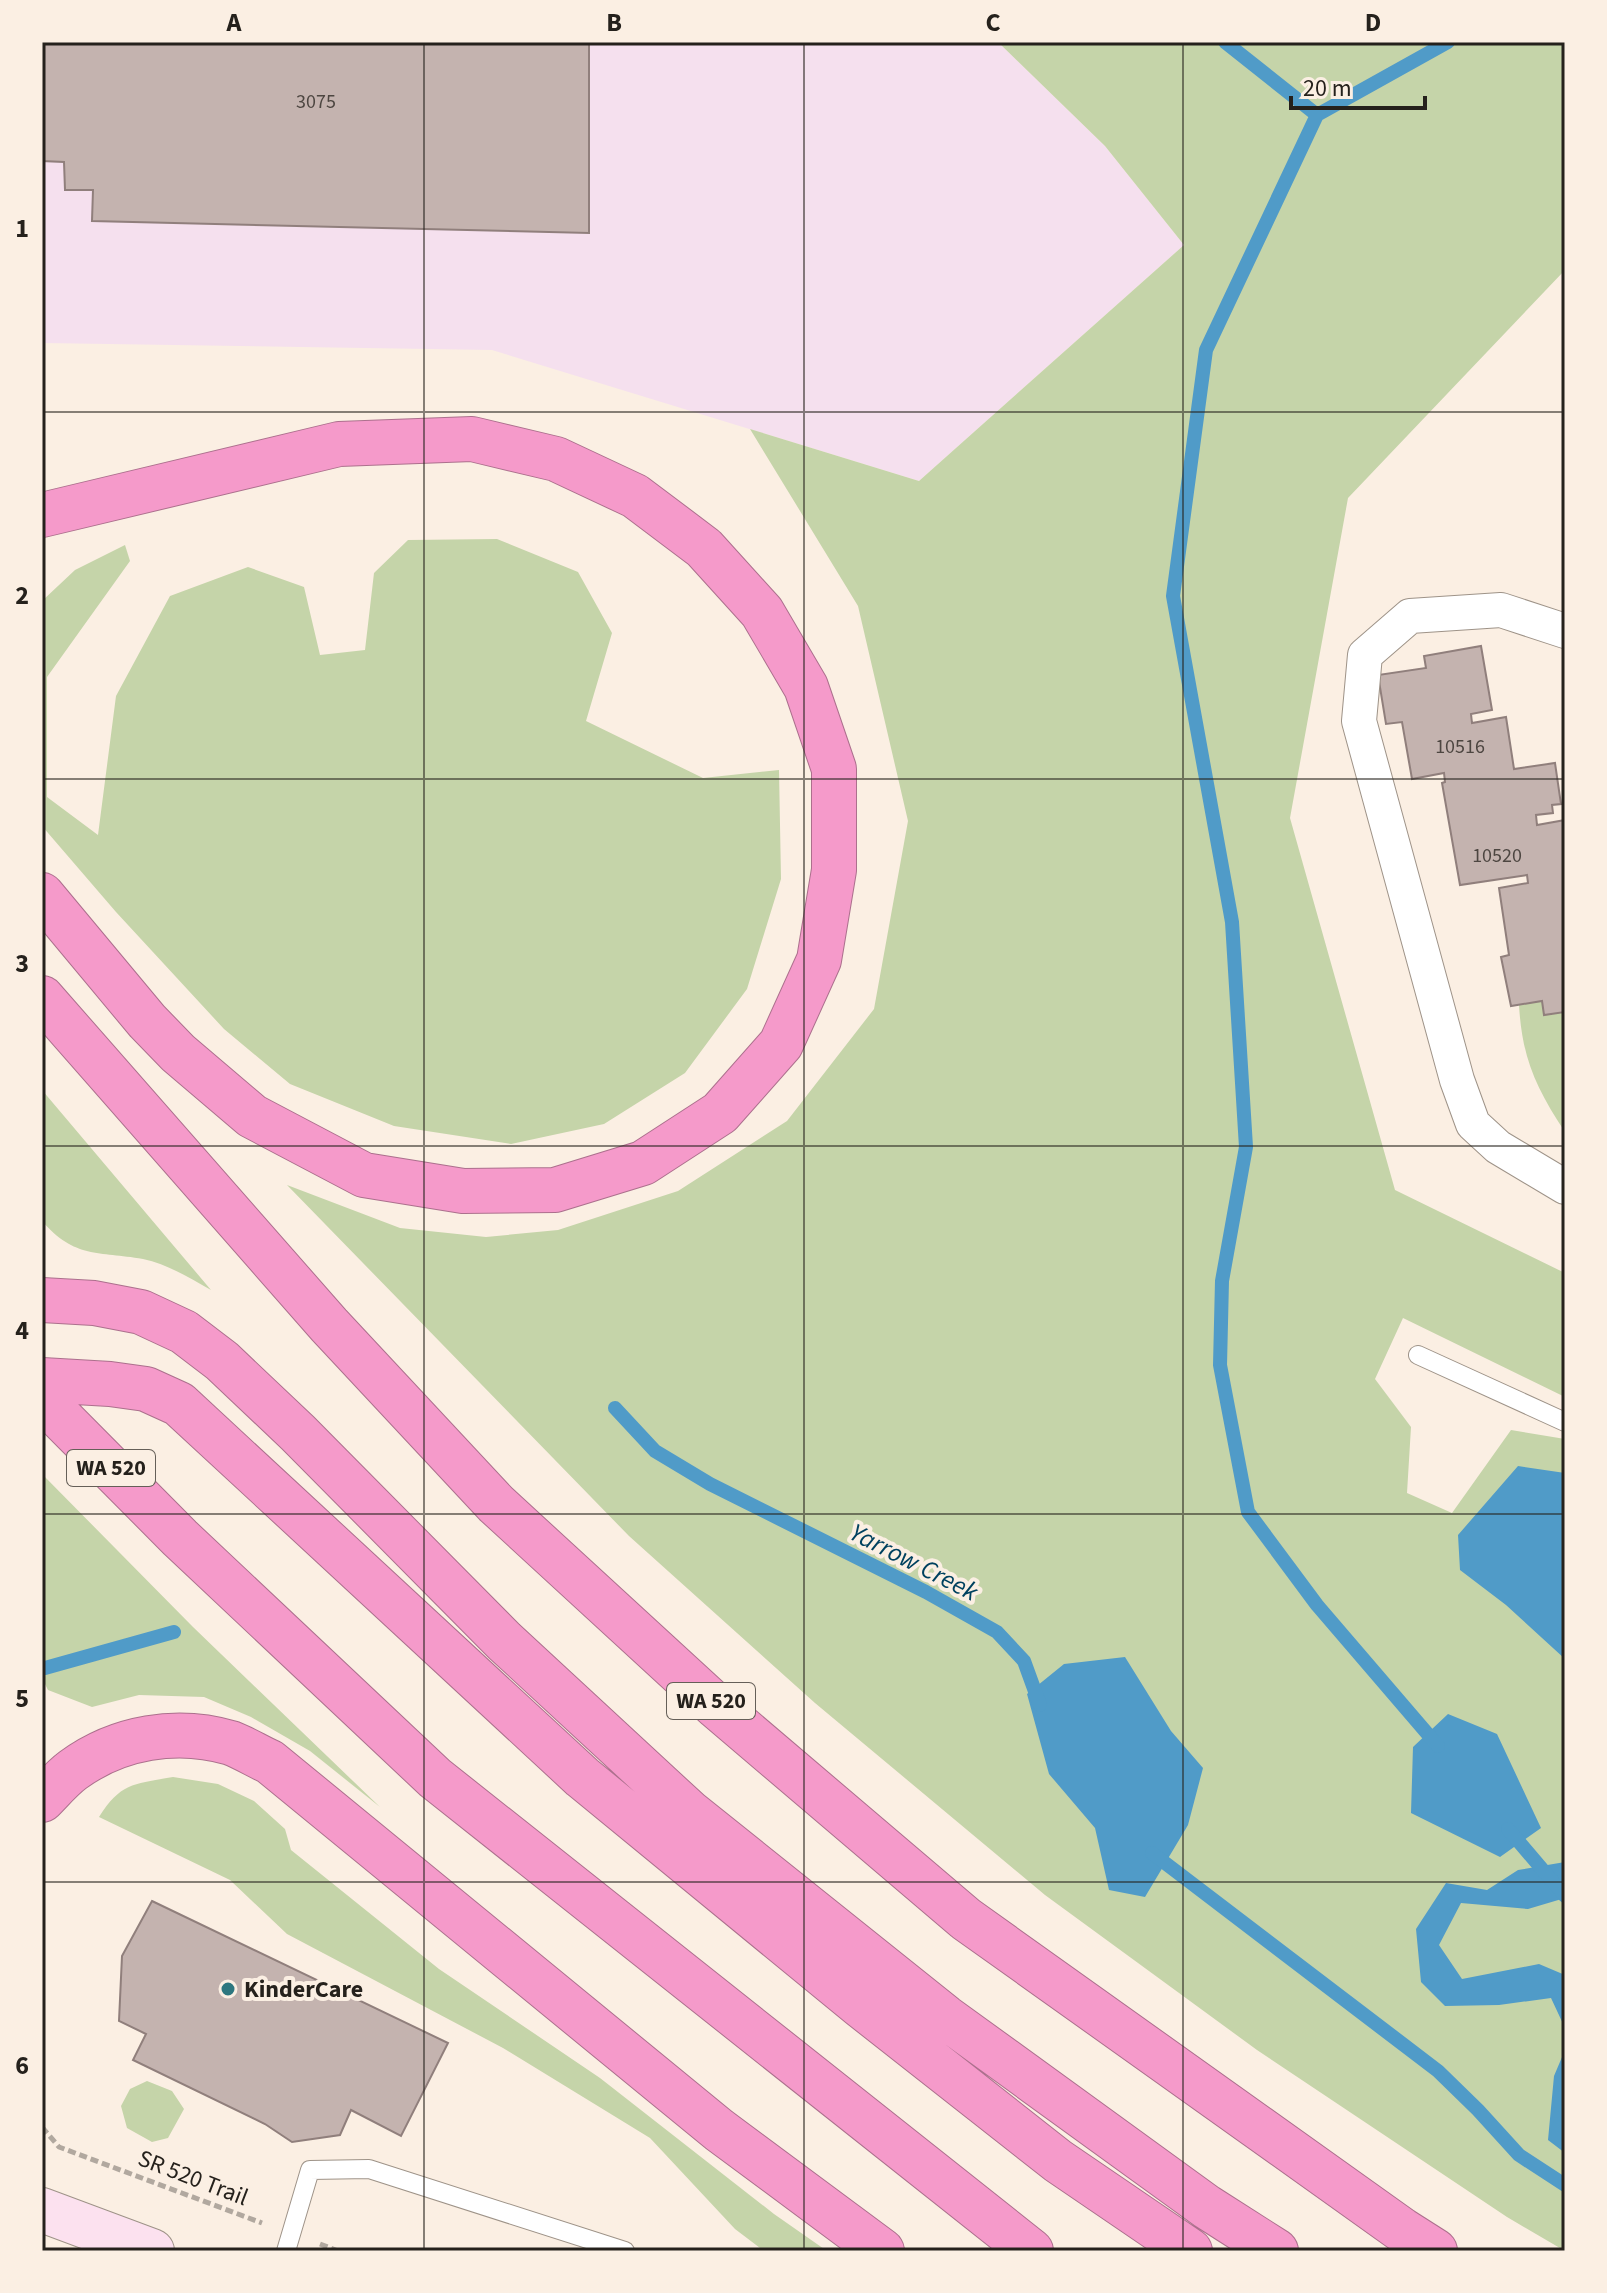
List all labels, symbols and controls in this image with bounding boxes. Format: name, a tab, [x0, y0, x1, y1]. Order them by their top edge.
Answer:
text: A	[226, 4, 243, 41]
text: B	[606, 4, 622, 41]
text: C	[985, 4, 1001, 41]
text: D	[1365, 4, 1381, 41]
scale bar	[1291, 60, 1425, 110]
text: 20 m	[1303, 71, 1352, 106]
house number: 3075	[296, 88, 336, 116]
text: 1	[15, 210, 29, 247]
text: 2	[15, 577, 29, 614]
house number: 10516	[1435, 733, 1485, 761]
house number: 10520	[1472, 842, 1522, 870]
text: 3	[15, 945, 29, 982]
text: 4	[15, 1312, 29, 1349]
road number: WA 520	[67, 1450, 155, 1486]
water label: Yarrow Creek	[843, 1514, 985, 1610]
text: 5	[15, 1680, 29, 1717]
road number: WA 520	[667, 1683, 755, 1719]
place label: KinderCare	[244, 1972, 363, 2007]
marker: KinderCare	[219, 1980, 237, 1998]
text: 6	[15, 2047, 29, 2084]
street label: SR 520 Trail	[133, 2141, 253, 2215]

